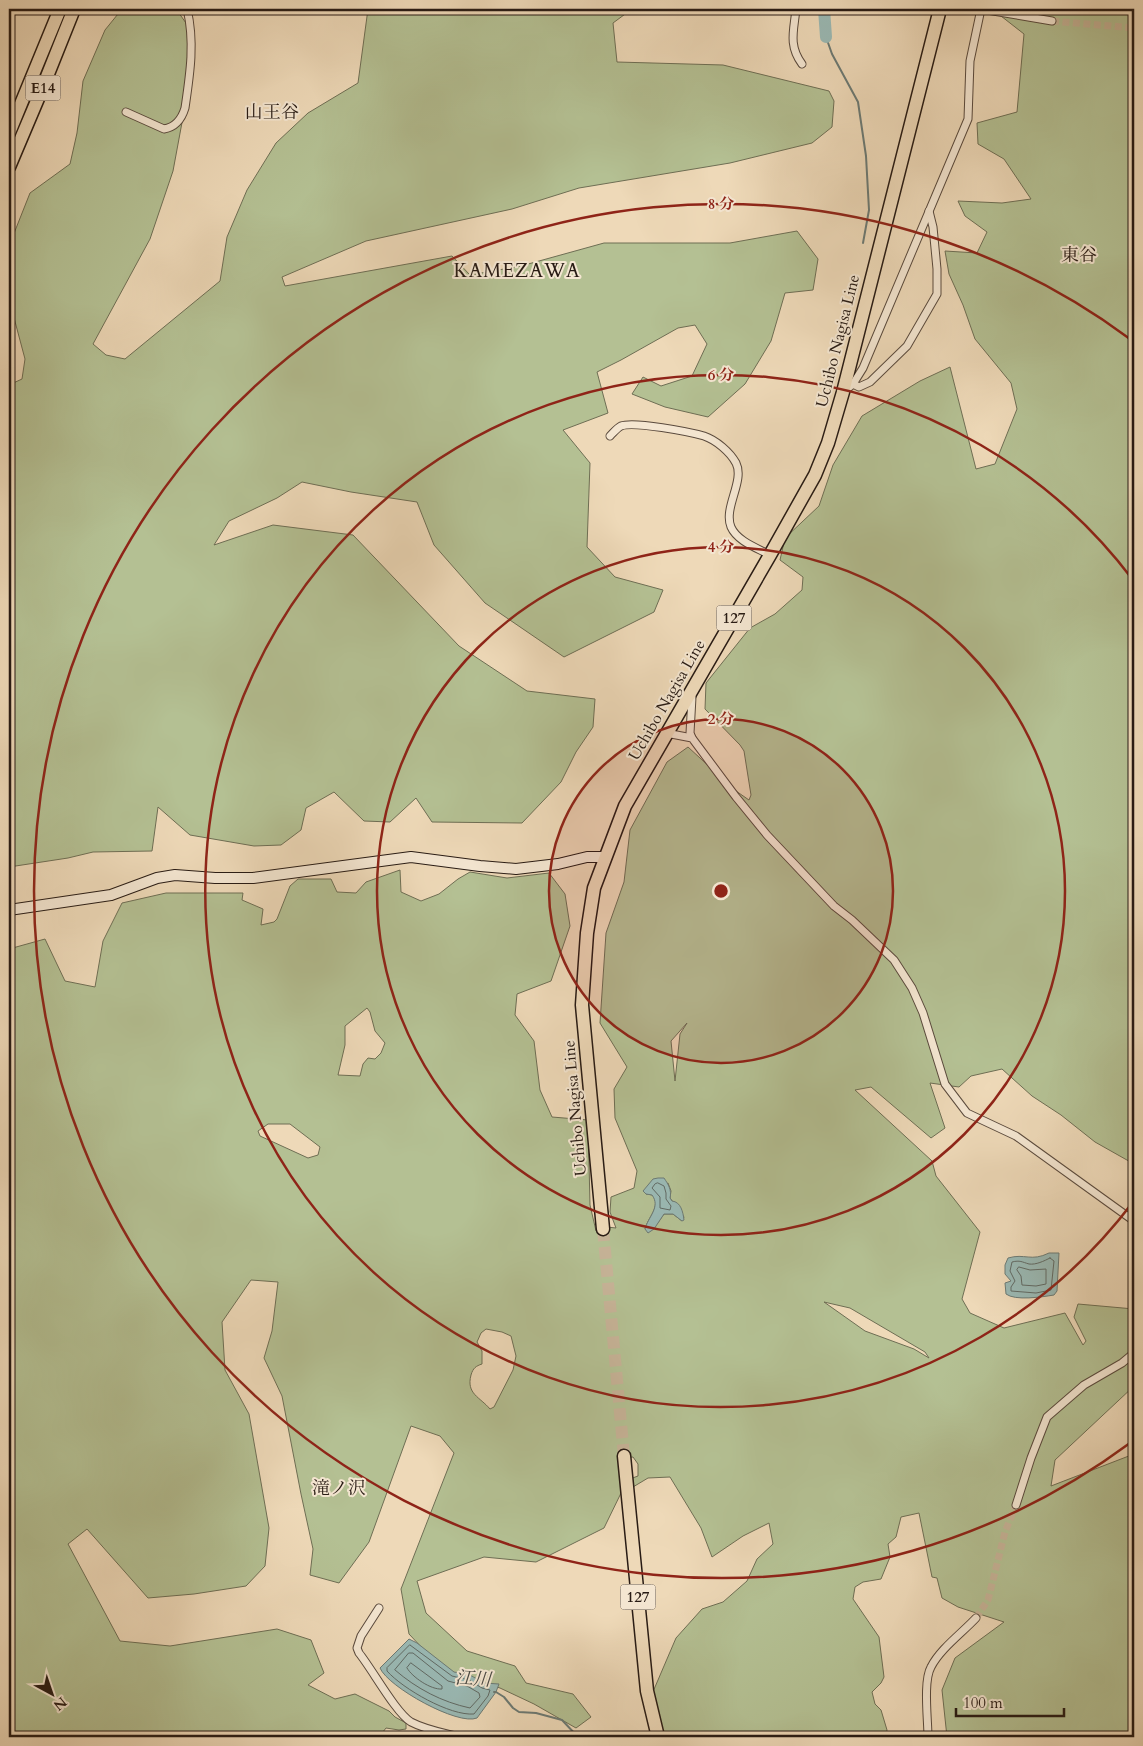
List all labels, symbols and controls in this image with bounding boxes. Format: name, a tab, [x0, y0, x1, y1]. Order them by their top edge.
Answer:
road number: E14	[26, 76, 60, 100]
district label: 山王谷	[245, 100, 299, 125]
text: 8 分	[708, 194, 734, 214]
district label: 東谷	[1061, 243, 1097, 268]
district label: KAMEZAWA	[454, 258, 580, 284]
street label: Uchibo Nagisa Line	[811, 272, 865, 410]
text: 6 分	[708, 365, 734, 385]
text: 4 分	[708, 537, 734, 557]
road number: 127	[716, 606, 752, 630]
street label: Uchibo Nagisa Line	[623, 635, 711, 765]
text: 2 分	[708, 709, 734, 729]
centre of rings	[712, 882, 730, 900]
street label: Uchibo Nagisa Line	[558, 1039, 592, 1177]
district label: 滝ノ沢	[312, 1476, 366, 1501]
road number: 127	[620, 1584, 656, 1610]
water label: 江川	[454, 1665, 494, 1693]
north arrow	[28, 1668, 78, 1718]
scale bar	[956, 1686, 1063, 1718]
text: N	[49, 1692, 71, 1715]
text: 100 m	[963, 1693, 1003, 1713]

